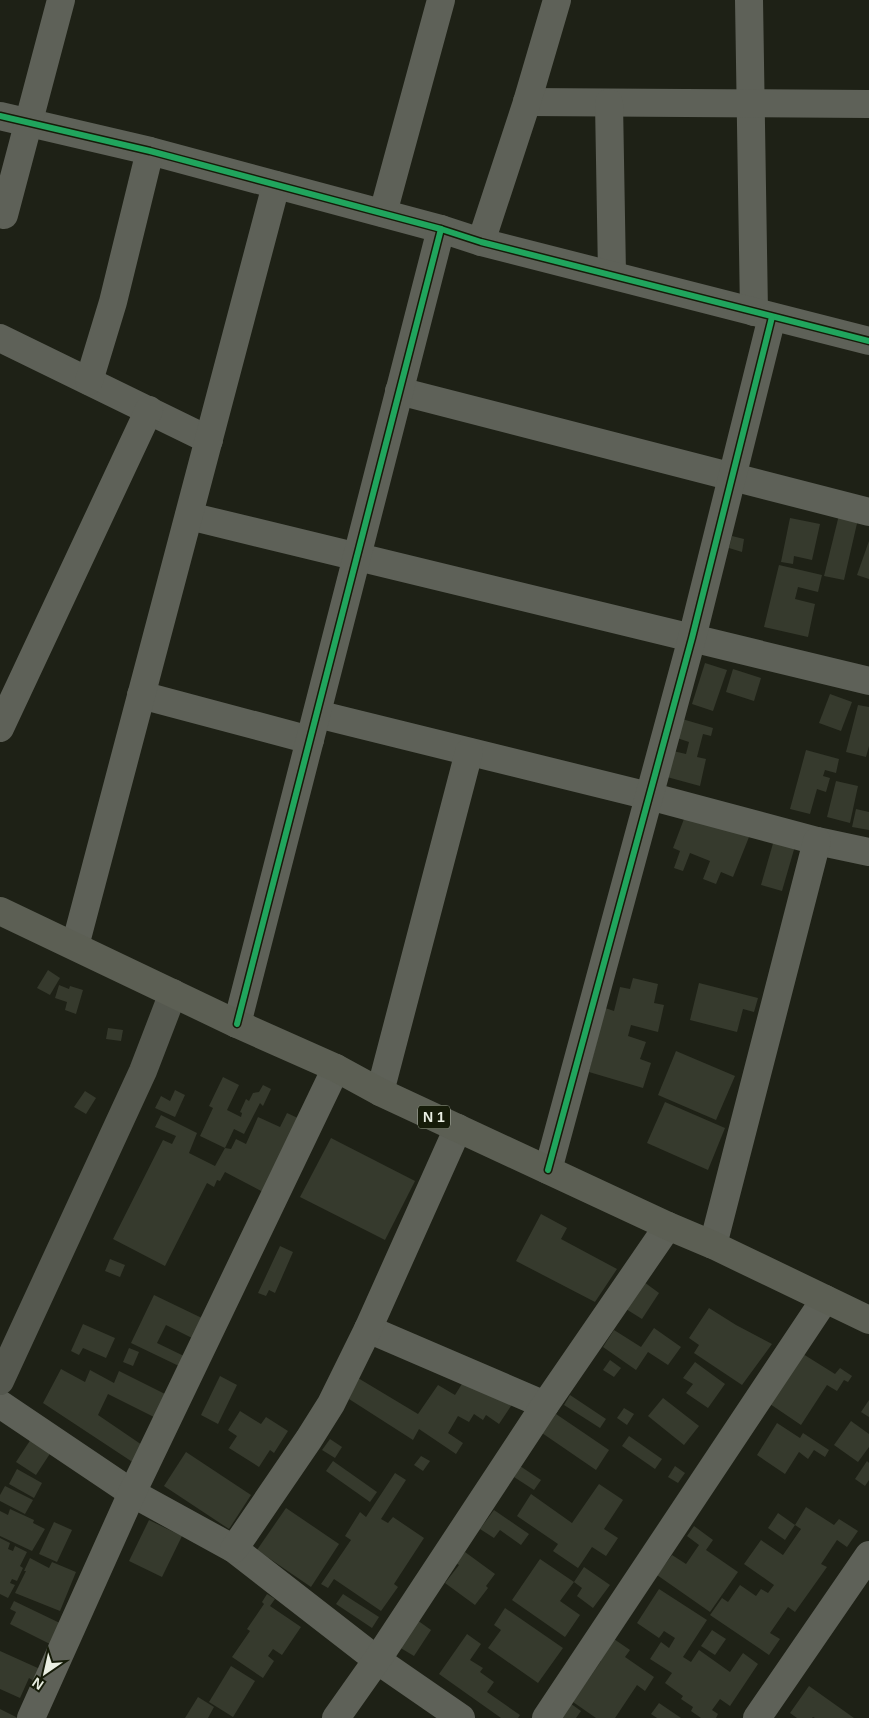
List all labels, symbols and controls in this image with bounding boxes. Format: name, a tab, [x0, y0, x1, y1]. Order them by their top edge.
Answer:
road number: N 1	[418, 1106, 450, 1128]
north arrow	[20, 1648, 70, 1698]
text: N	[29, 1674, 46, 1693]

